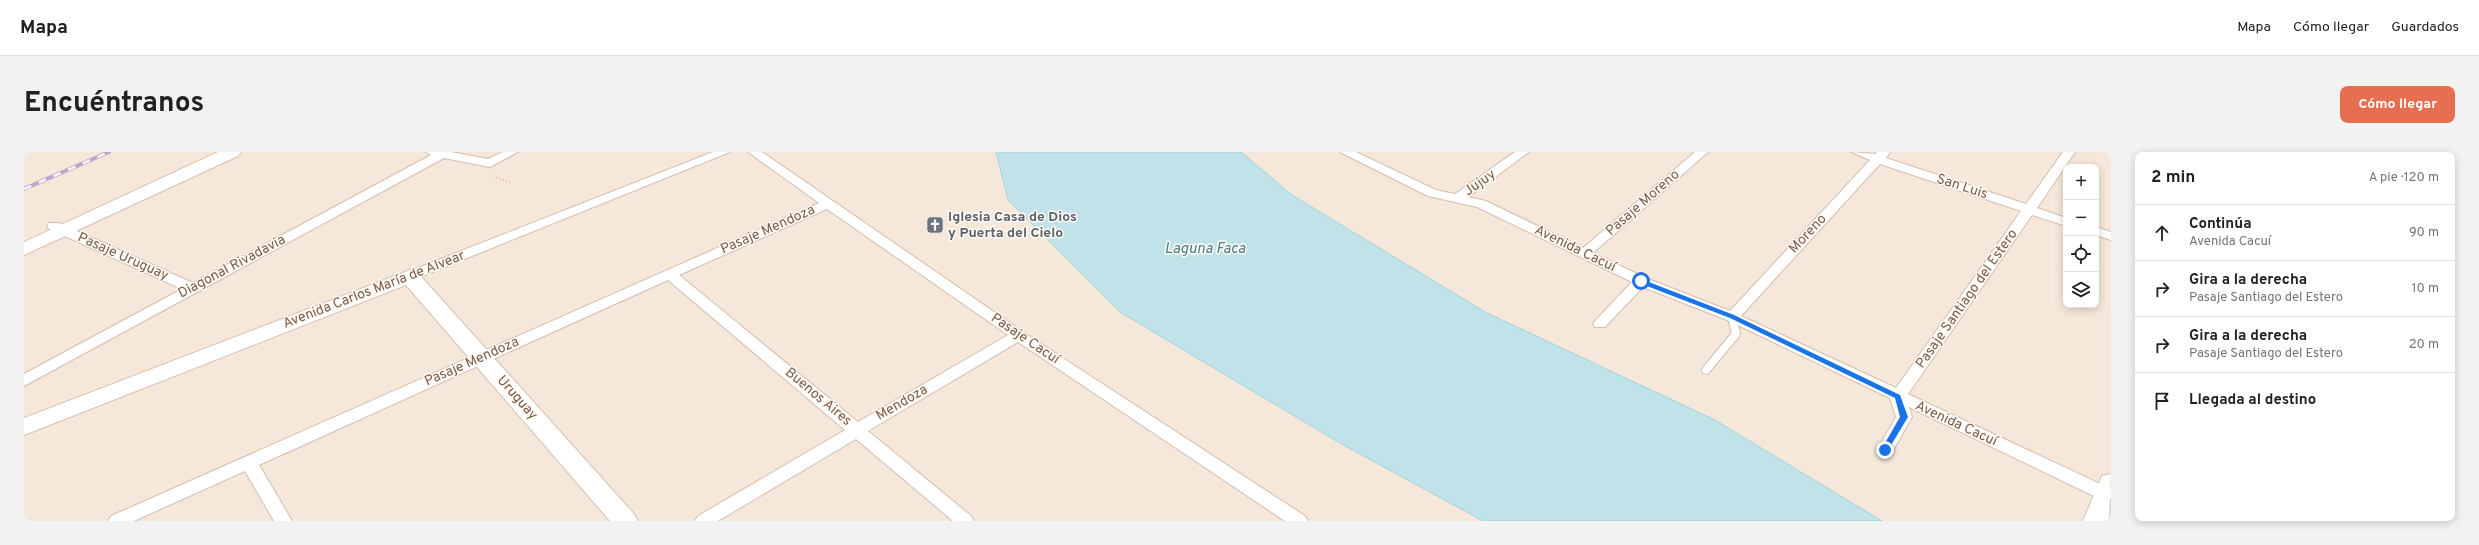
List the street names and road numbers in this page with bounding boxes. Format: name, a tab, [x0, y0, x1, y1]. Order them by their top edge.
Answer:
street label: Jujuy	[1461, 166, 1499, 200]
street label: Pasaje Moreno	[1603, 166, 1684, 240]
street label: San Luis	[1934, 171, 1990, 203]
street label: Pasaje Mendoza	[718, 202, 818, 258]
street label: Moreno	[1786, 211, 1831, 257]
street label: Avenida Cacuí	[1532, 222, 1620, 277]
street label: Pasaje Santiago del Estero	[1912, 226, 2022, 372]
street label: Pasaje Uruguay	[75, 229, 171, 285]
street label: Diagonal Rivadavia	[175, 232, 289, 302]
street label: Avenida Carlos María de Alvear	[281, 247, 468, 333]
street label: Pasaje Cacuí	[987, 310, 1064, 369]
street label: Pasaje Mendoza	[422, 334, 522, 390]
street label: Buenos Aires	[781, 364, 855, 430]
street label: Uruguay	[493, 372, 541, 424]
street label: Mendoza	[873, 381, 931, 425]
street label: Avenida Cacuí	[1912, 398, 2001, 451]

